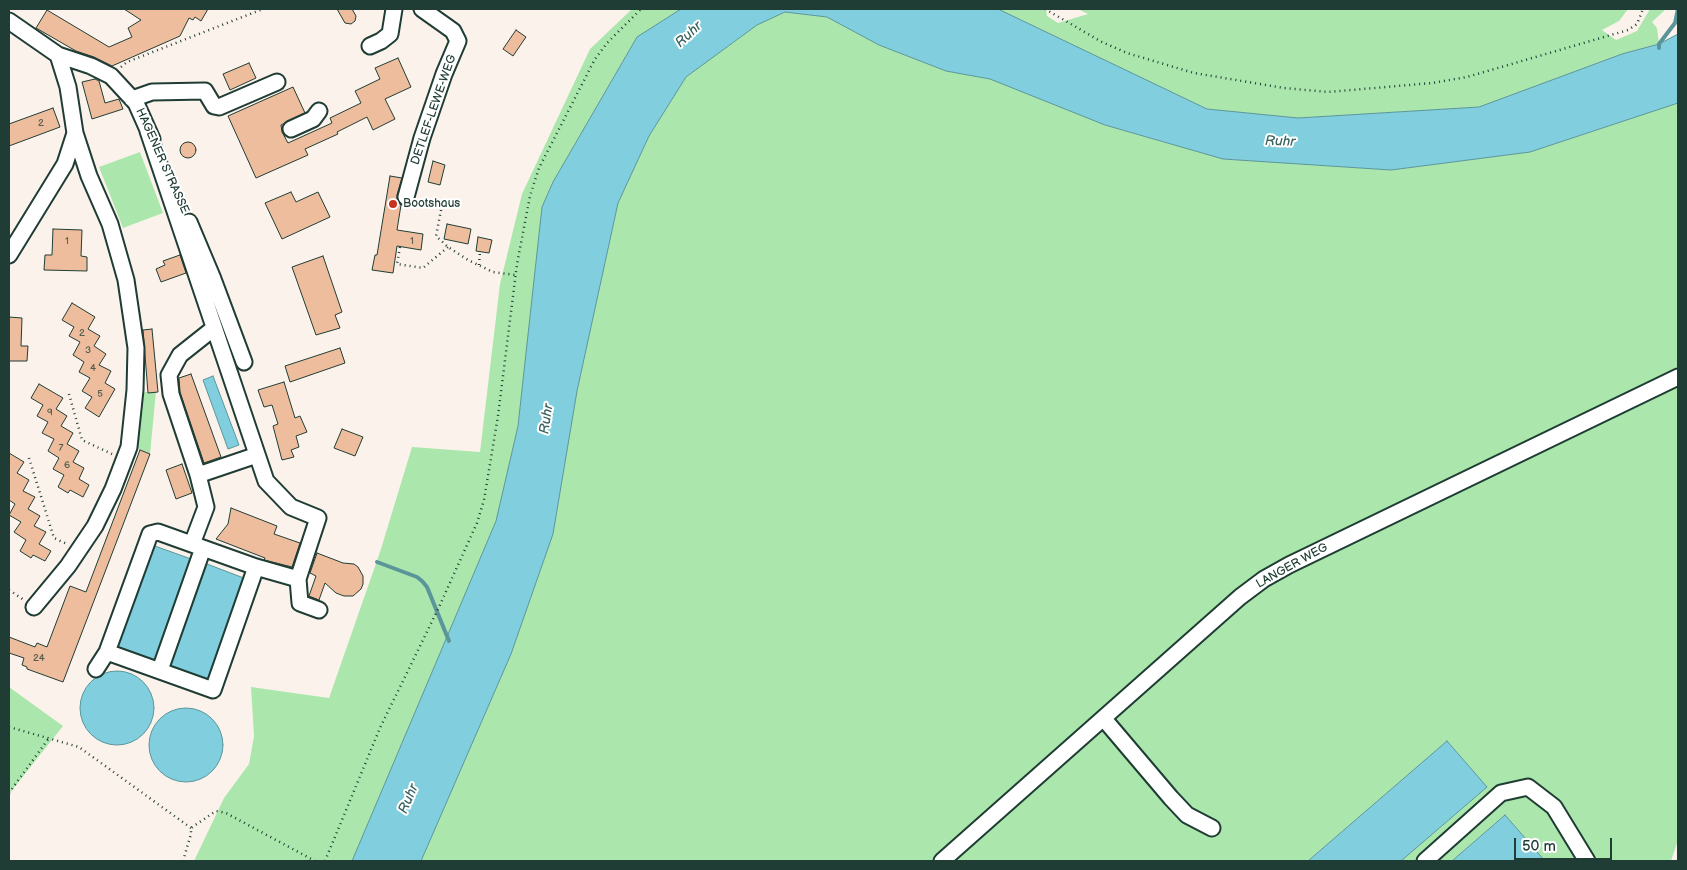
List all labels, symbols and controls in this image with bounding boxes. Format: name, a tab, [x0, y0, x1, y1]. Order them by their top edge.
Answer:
water label: Ruhr	[672, 18, 706, 52]
street label: DETLEF-LEWE-WEG	[408, 53, 460, 167]
street label: HAGENER STRASSE	[132, 106, 192, 216]
house number: 2	[38, 117, 44, 129]
water label: Ruhr	[1264, 133, 1296, 151]
place label: Bootshaus	[403, 197, 460, 211]
marker: Bootshaus	[387, 198, 399, 210]
house number: 1	[65, 235, 69, 247]
house number: 1	[410, 235, 414, 247]
house number: 2	[79, 327, 85, 339]
house number: 3	[85, 344, 91, 356]
house number: 4	[90, 362, 96, 374]
house number: 5	[97, 388, 103, 400]
water label: Ruhr	[537, 403, 557, 435]
house number: 9	[47, 406, 53, 418]
house number: 7	[59, 442, 63, 454]
house number: 6	[64, 459, 70, 471]
street label: LANGER WEG	[1254, 540, 1330, 592]
house number: 24	[33, 652, 45, 664]
water label: Ruhr	[395, 782, 423, 816]
scale bar	[1517, 828, 1614, 860]
text: 50 m	[1522, 837, 1556, 856]

